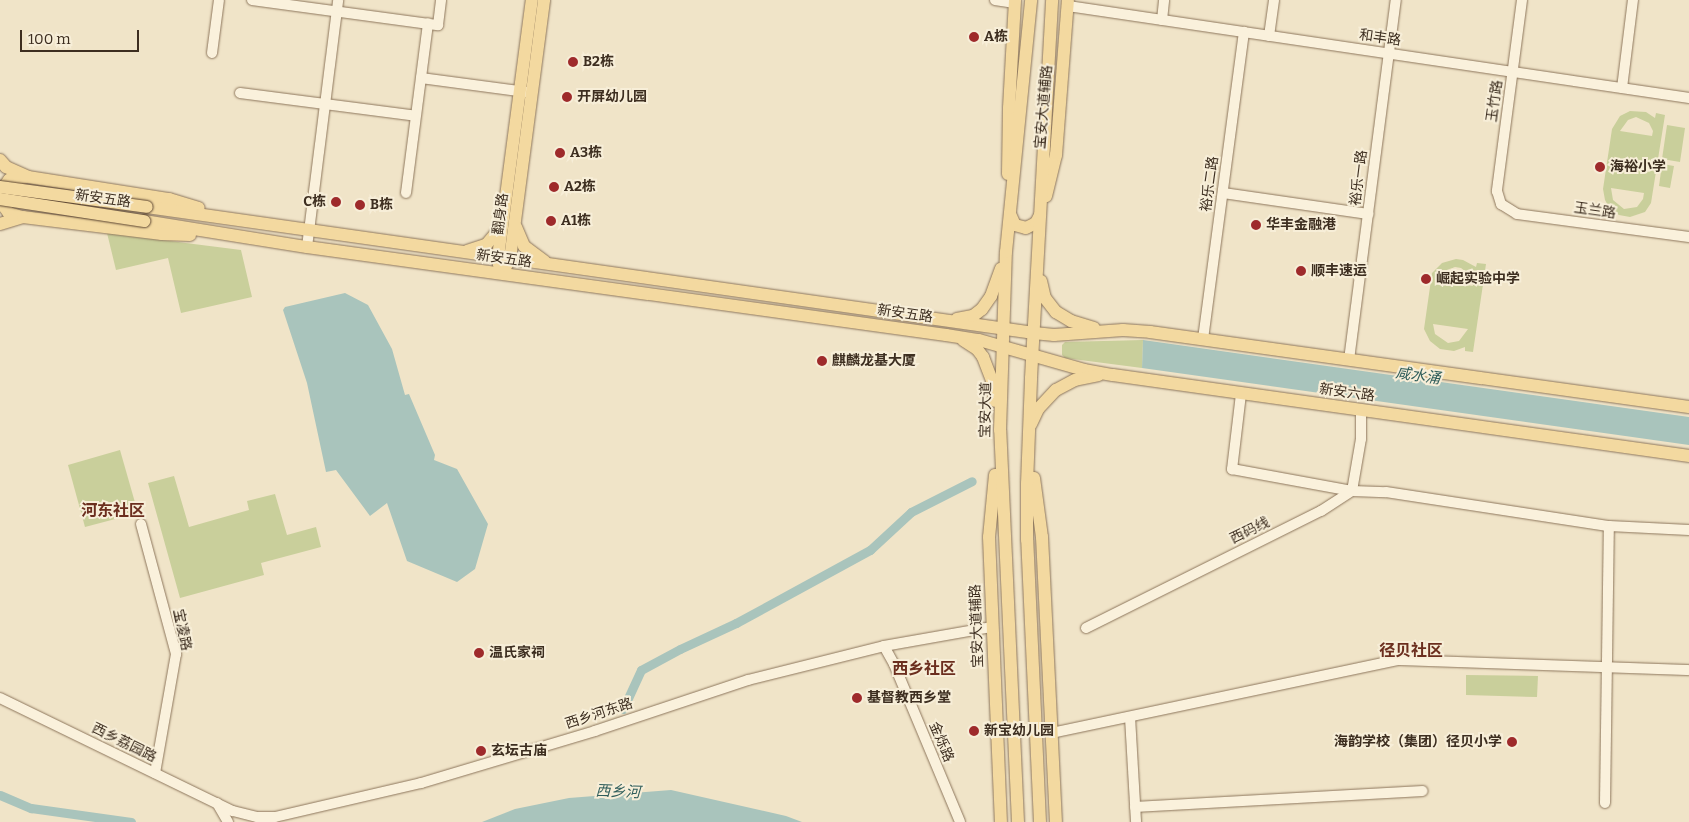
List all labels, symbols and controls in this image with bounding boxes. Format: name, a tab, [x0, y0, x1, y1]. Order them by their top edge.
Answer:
scale bar	[22, 20, 141, 52]
street label: 和丰路	[1358, 27, 1402, 49]
place label: A栋	[984, 29, 1008, 45]
text: 100 m	[28, 30, 71, 48]
marker: A栋	[968, 31, 980, 43]
place label: B2栋	[583, 54, 614, 70]
marker: B2栋	[567, 56, 579, 68]
street label: 宝安大道辅路	[1032, 64, 1056, 150]
street label: 玉竹路	[1484, 79, 1506, 123]
place label: 开屏幼儿园	[577, 89, 647, 105]
marker: 开屏幼儿园	[561, 91, 573, 103]
place label: A3栋	[570, 145, 602, 161]
marker: A3栋	[554, 147, 566, 159]
street label: 裕乐一路	[1347, 149, 1371, 207]
street label: 裕乐二路	[1198, 155, 1222, 213]
place label: 海裕小学	[1610, 159, 1666, 175]
marker: 海裕小学	[1594, 161, 1606, 173]
place label: A2栋	[564, 179, 596, 195]
marker: A2栋	[548, 181, 560, 193]
street label: 新安五路	[74, 187, 132, 211]
street label: 翻身路	[490, 192, 512, 236]
place label: C栋	[303, 194, 326, 210]
marker: C栋	[330, 196, 342, 208]
place label: B栋	[370, 197, 393, 213]
marker: B栋	[354, 199, 366, 211]
street label: 玉兰路	[1573, 200, 1617, 222]
place label: A1栋	[561, 213, 591, 229]
marker: A1栋	[545, 215, 557, 227]
place label: 华丰金融港	[1266, 217, 1336, 233]
marker: 华丰金融港	[1250, 219, 1262, 231]
street label: 新安五路	[475, 247, 533, 271]
place label: 顺丰速运	[1311, 263, 1367, 279]
marker: 顺丰速运	[1295, 265, 1307, 277]
place label: 崛起实验中学	[1436, 271, 1520, 287]
marker: 崛起实验中学	[1420, 273, 1432, 285]
street label: 新安五路	[876, 302, 934, 326]
place label: 麒麟龙基大厦	[832, 353, 916, 369]
marker: 麒麟龙基大厦	[816, 355, 828, 367]
water label: 咸水涌	[1394, 364, 1442, 388]
street label: 新安六路	[1318, 381, 1376, 405]
street label: 宝安大道	[977, 382, 995, 438]
district label: 河东社区	[81, 501, 145, 521]
street label: 西码线	[1227, 514, 1273, 548]
street label: 宝安大道辅路	[967, 584, 987, 668]
street label: 宝凌路	[169, 608, 195, 652]
district label: 径贝社区	[1379, 641, 1443, 661]
place label: 温氏家祠	[489, 645, 545, 661]
marker: 温氏家祠	[473, 647, 485, 659]
district label: 西乡社区	[892, 659, 956, 679]
place label: 基督教西乡堂	[867, 690, 951, 706]
marker: 基督教西乡堂	[851, 692, 863, 704]
street label: 西乡河东路	[563, 695, 635, 733]
street label: 金烁路	[925, 719, 957, 765]
street label: 西乡荔园路	[89, 720, 159, 766]
place label: 新宝幼儿园	[984, 723, 1054, 739]
marker: 新宝幼儿园	[968, 725, 980, 737]
place label: 海韵学校（集团）径贝小学	[1334, 734, 1502, 750]
marker: 海韵学校（集团）径贝小学	[1506, 736, 1518, 748]
place label: 玄坛古庙	[491, 743, 547, 759]
marker: 玄坛古庙	[475, 745, 487, 757]
water label: 西乡河	[595, 782, 641, 802]

